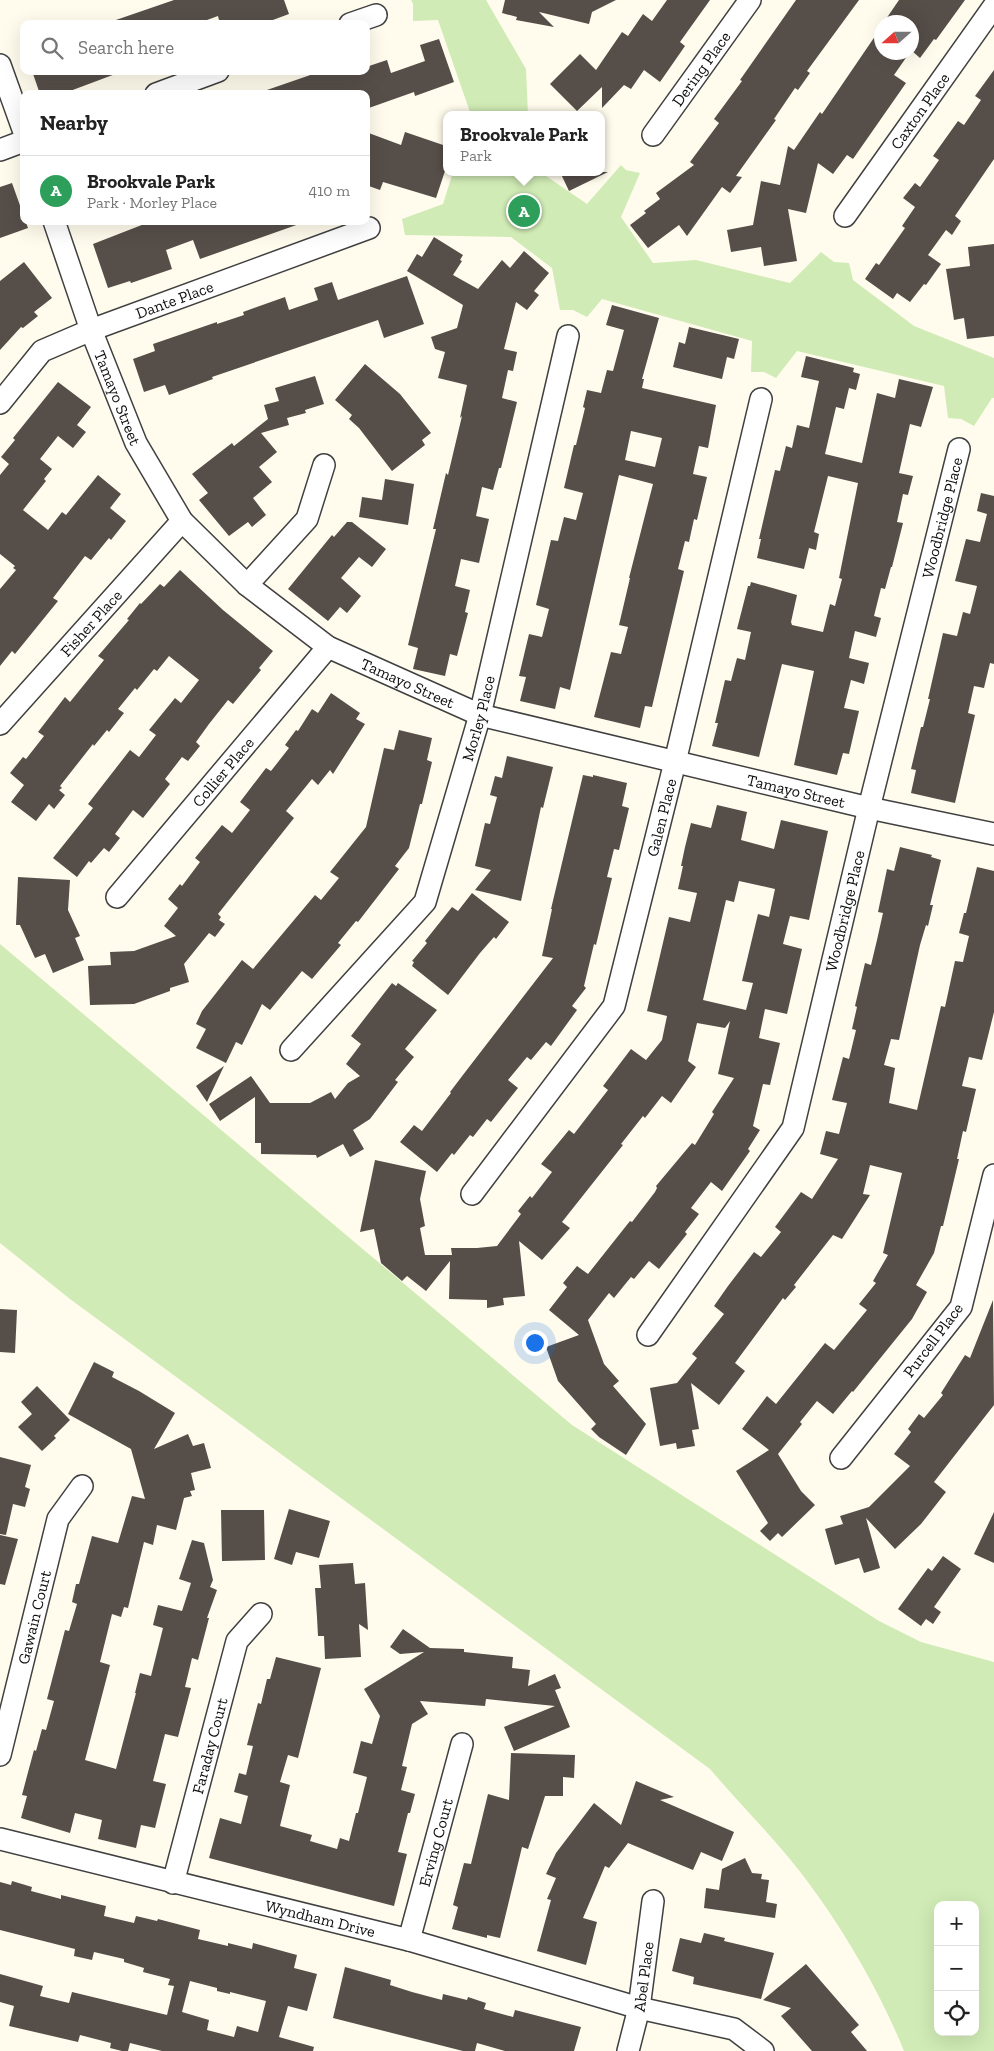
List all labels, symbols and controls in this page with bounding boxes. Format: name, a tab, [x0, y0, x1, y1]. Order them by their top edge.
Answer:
north arrow	[874, 15, 919, 60]
search box	[20, 20, 370, 75]
street label: Dering Place	[668, 27, 734, 110]
icon: search	[38, 34, 66, 62]
text: Search here	[78, 36, 174, 59]
street label: Caxton Place	[886, 69, 953, 153]
text: Nearby	[40, 110, 108, 135]
popup	[443, 111, 605, 176]
text: Brookvale Park	[460, 123, 588, 146]
text: Park	[460, 146, 492, 165]
text: Brookvale Park	[87, 170, 215, 193]
text: A	[51, 181, 62, 200]
text: 410 m	[309, 181, 350, 200]
pin: A	[508, 192, 540, 230]
text: Park · Morley Place	[87, 193, 217, 212]
street label: Dante Place	[133, 276, 216, 322]
street label: Tamayo Street	[91, 348, 145, 448]
street label: Woodbridge Place	[917, 455, 966, 580]
street label: Fisher Place	[56, 585, 126, 660]
street label: Tamayo Street	[358, 654, 458, 712]
street label: Morley Place	[458, 674, 498, 763]
street label: Collier Place	[188, 733, 258, 810]
street label: Tamayo Street	[745, 770, 847, 811]
street label: Galen Place	[642, 777, 680, 858]
street label: Woodbridge Place	[821, 848, 868, 973]
street label: Purcell Place	[899, 1299, 967, 1381]
your location	[522, 1330, 548, 1356]
street label: Gawain Court	[13, 1568, 55, 1666]
street label: Faraday Court	[187, 1695, 231, 1796]
street label: Erving Court	[414, 1796, 456, 1889]
street label: Wyndham Drive	[264, 1895, 377, 1941]
map controls	[934, 1901, 979, 2036]
button: +	[934, 1901, 979, 1946]
street label: Abel Place	[629, 1940, 657, 2013]
button: −	[934, 1946, 979, 1991]
button: locate	[934, 1991, 979, 2036]

